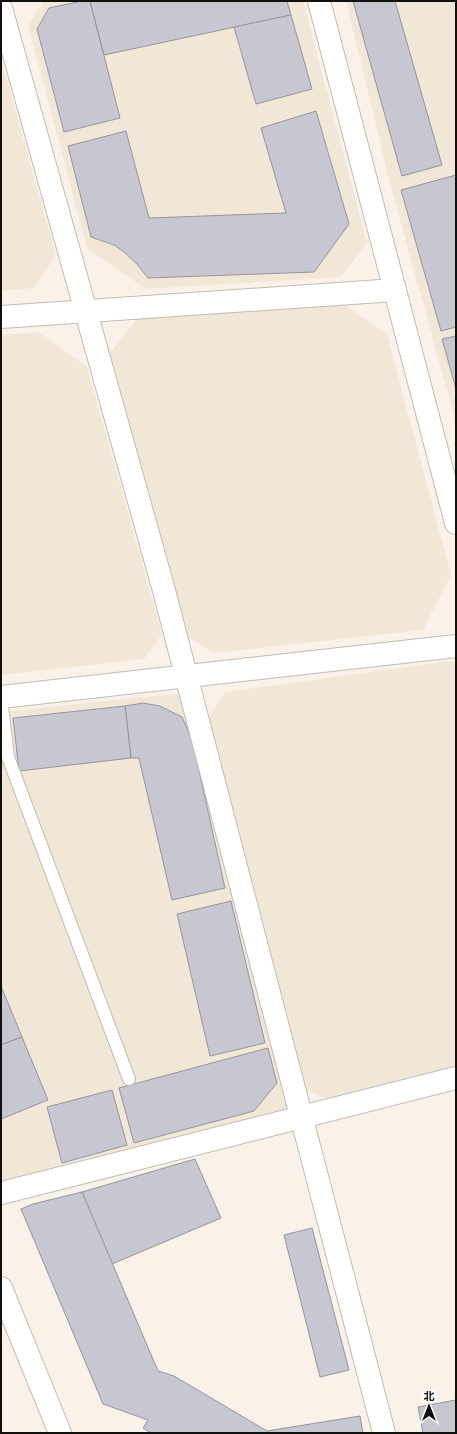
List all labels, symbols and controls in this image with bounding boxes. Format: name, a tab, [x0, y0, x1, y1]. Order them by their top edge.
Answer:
north arrow	[409, 1386, 449, 1426]
text: 北	[424, 1390, 435, 1403]

